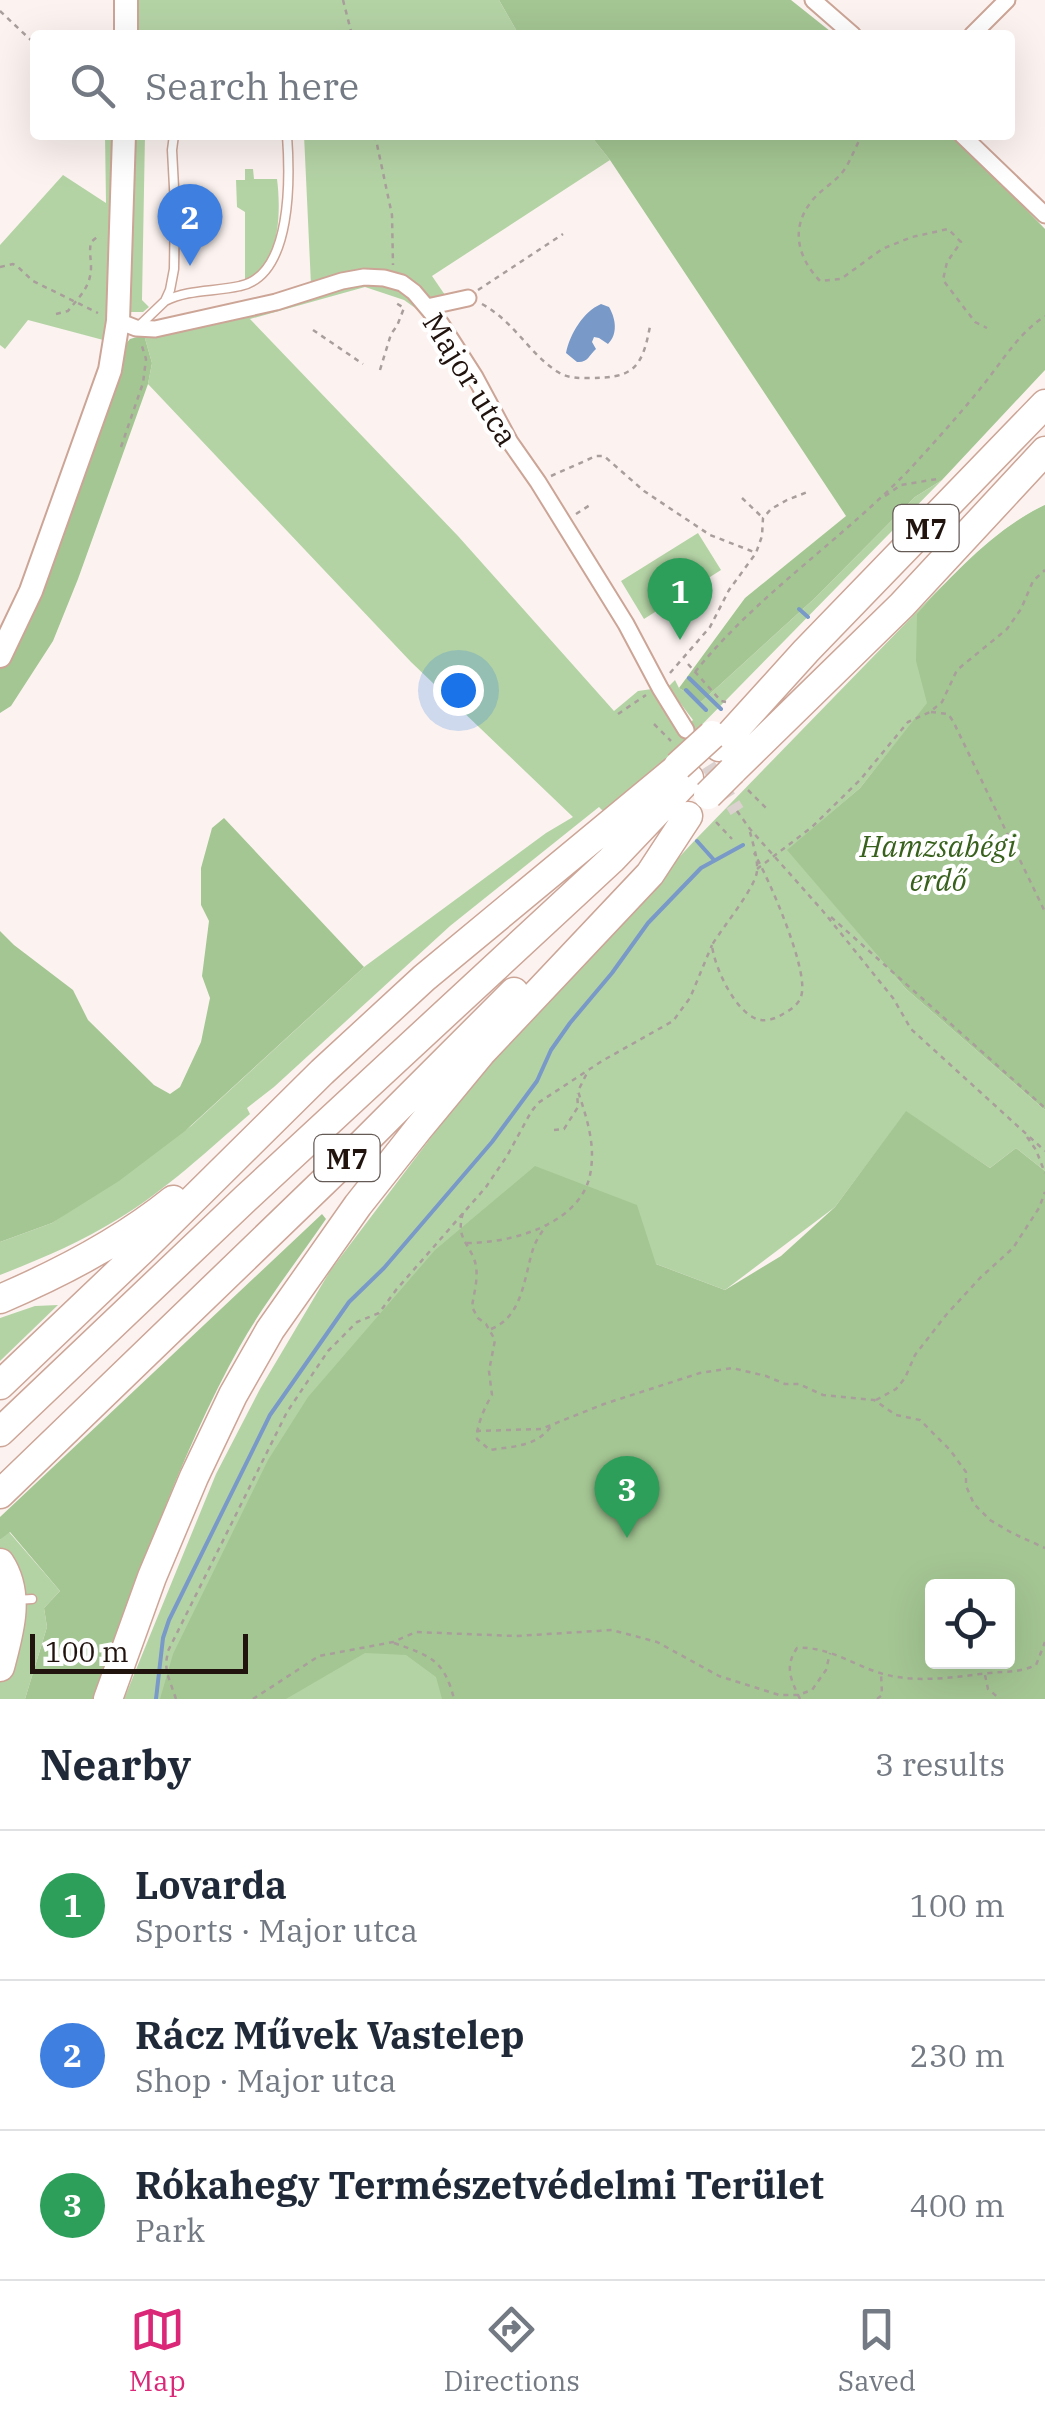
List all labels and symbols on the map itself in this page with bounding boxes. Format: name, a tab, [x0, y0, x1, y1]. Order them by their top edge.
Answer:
pin: 2	[158, 184, 222, 266]
street label: Major utca	[415, 305, 527, 453]
road number: M7	[894, 505, 958, 551]
pin: 1	[648, 558, 712, 640]
your location	[433, 665, 484, 716]
park label: Hamzsabégi erdő	[859, 826, 1016, 899]
road number: M7	[314, 1135, 380, 1181]
pin: 3	[594, 1456, 660, 1538]
scale bar	[30, 1629, 248, 1674]

